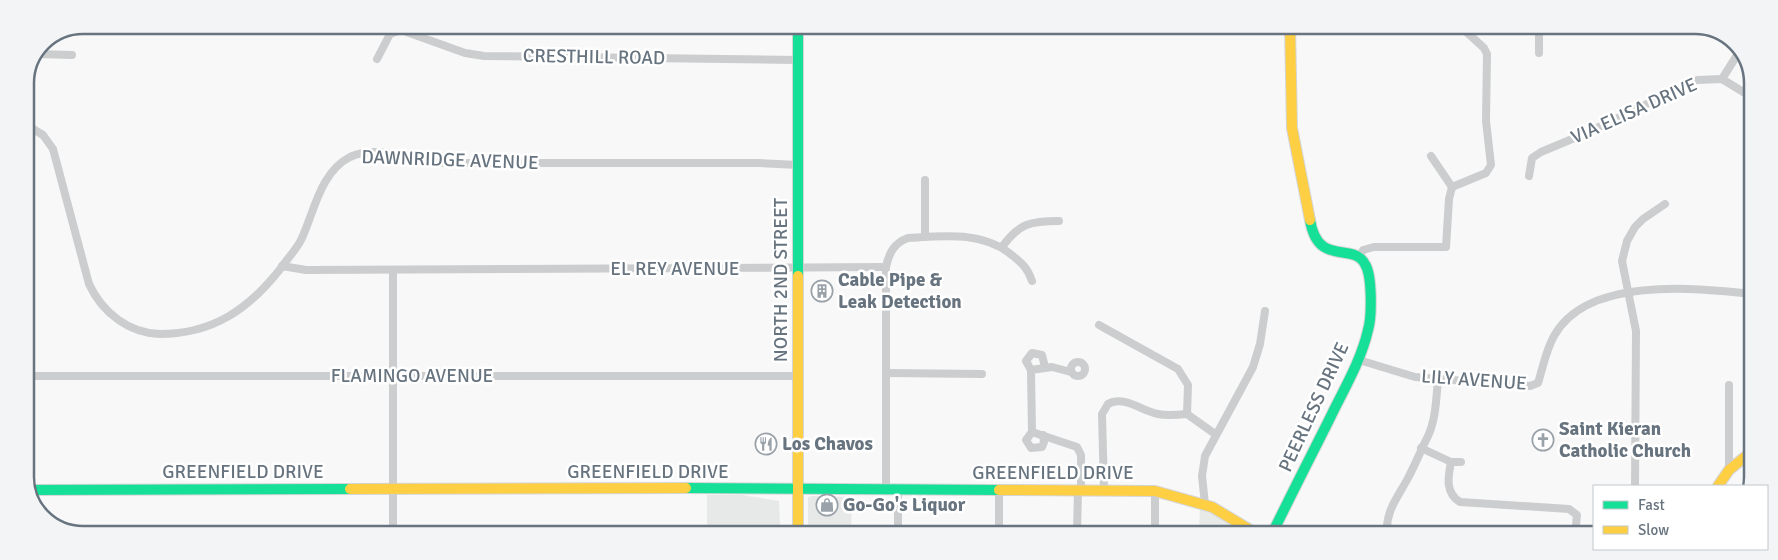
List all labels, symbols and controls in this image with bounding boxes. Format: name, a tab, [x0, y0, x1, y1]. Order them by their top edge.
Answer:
street label: CRESTHILL ROAD	[523, 44, 665, 70]
street label: VIA ELISA DRIVE	[1567, 72, 1701, 150]
street label: DAWNRIDGE AVENUE	[361, 145, 539, 175]
street label: NORTH 2ND STREET	[769, 197, 793, 362]
street label: EL REY AVENUE	[610, 257, 740, 281]
place label: Cable Pipe & Leak Detection	[838, 268, 962, 314]
building icon: Cable Pipe & Leak Detection	[810, 279, 834, 303]
street label: PEERLESS DRIVE	[1273, 338, 1355, 476]
street label: FLAMINGO AVENUE	[331, 364, 493, 388]
street label: LILY AVENUE	[1420, 364, 1528, 396]
place label: Saint Kieran Catholic Church	[1559, 417, 1691, 463]
church icon: Saint Kieran Catholic Church	[1531, 428, 1555, 452]
restaurant icon: Los Chavos	[754, 432, 778, 456]
place label: Los Chavos	[782, 432, 873, 456]
street label: GREENFIELD DRIVE	[162, 460, 324, 484]
street label: GREENFIELD DRIVE	[567, 460, 729, 484]
street label: GREENFIELD DRIVE	[972, 461, 1134, 485]
legend	[1593, 485, 1768, 550]
shop icon: Go-Go's Liquor	[815, 493, 839, 517]
place label: Go-Go's Liquor	[843, 493, 966, 517]
text: Fast	[1638, 496, 1665, 514]
text: Slow	[1638, 521, 1669, 539]

